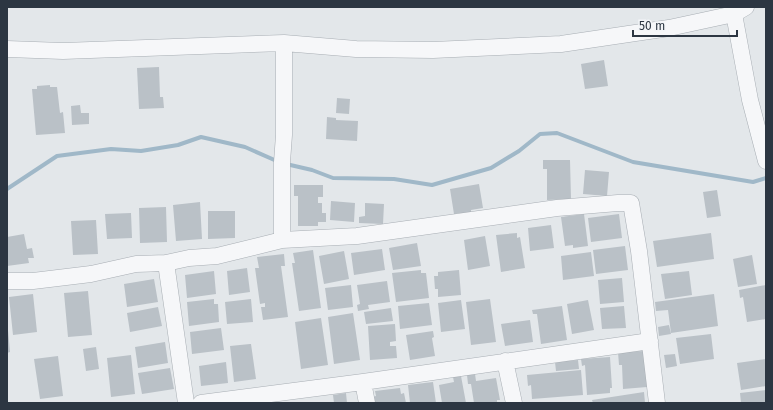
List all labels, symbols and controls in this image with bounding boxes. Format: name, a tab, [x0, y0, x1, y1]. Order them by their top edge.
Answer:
scale bar	[633, 12, 737, 38]
text: 50 m	[639, 19, 665, 33]

